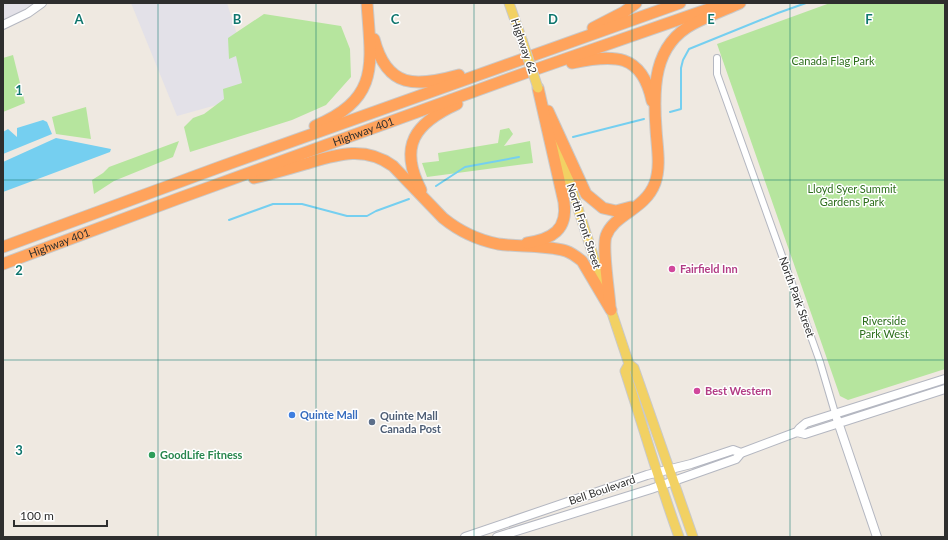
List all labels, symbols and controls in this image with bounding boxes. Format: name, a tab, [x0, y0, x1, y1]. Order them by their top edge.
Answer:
text: A	[73, 11, 84, 27]
text: B	[233, 11, 242, 27]
text: C	[391, 11, 400, 27]
text: D	[548, 11, 558, 27]
text: E	[707, 11, 715, 27]
text: F	[865, 11, 873, 27]
street label: Highway 62	[509, 16, 540, 75]
park label: Canada Flag Park	[791, 54, 875, 67]
text: 1	[15, 82, 23, 98]
street label: Highway 401	[331, 114, 396, 148]
street label: North Front Street	[565, 182, 604, 270]
park label: Lloyd Syer Summit Gardens Park	[807, 182, 897, 208]
street label: Highway 401	[27, 225, 91, 260]
street label: North Park Street	[777, 255, 818, 339]
text: 2	[15, 262, 23, 278]
place label: Fairfield Inn	[680, 262, 738, 275]
marker: Fairfield Inn	[667, 264, 677, 274]
park label: Riverside Park West	[859, 314, 909, 340]
place label: Best Western	[705, 384, 771, 397]
marker: Best Western	[692, 386, 702, 396]
place label: Quinte Mall	[300, 408, 358, 421]
place label: Quinte Mall Canada Post	[380, 409, 442, 435]
marker: Quinte Mall	[287, 410, 297, 420]
marker: Quinte Mall Canada Post	[367, 417, 377, 427]
text: 3	[15, 442, 23, 458]
place label: GoodLife Fitness	[160, 448, 243, 461]
marker: GoodLife Fitness	[147, 450, 157, 460]
street label: Bell Boulevard	[567, 472, 637, 507]
scale bar	[14, 502, 107, 528]
text: 100 m	[20, 508, 54, 523]

